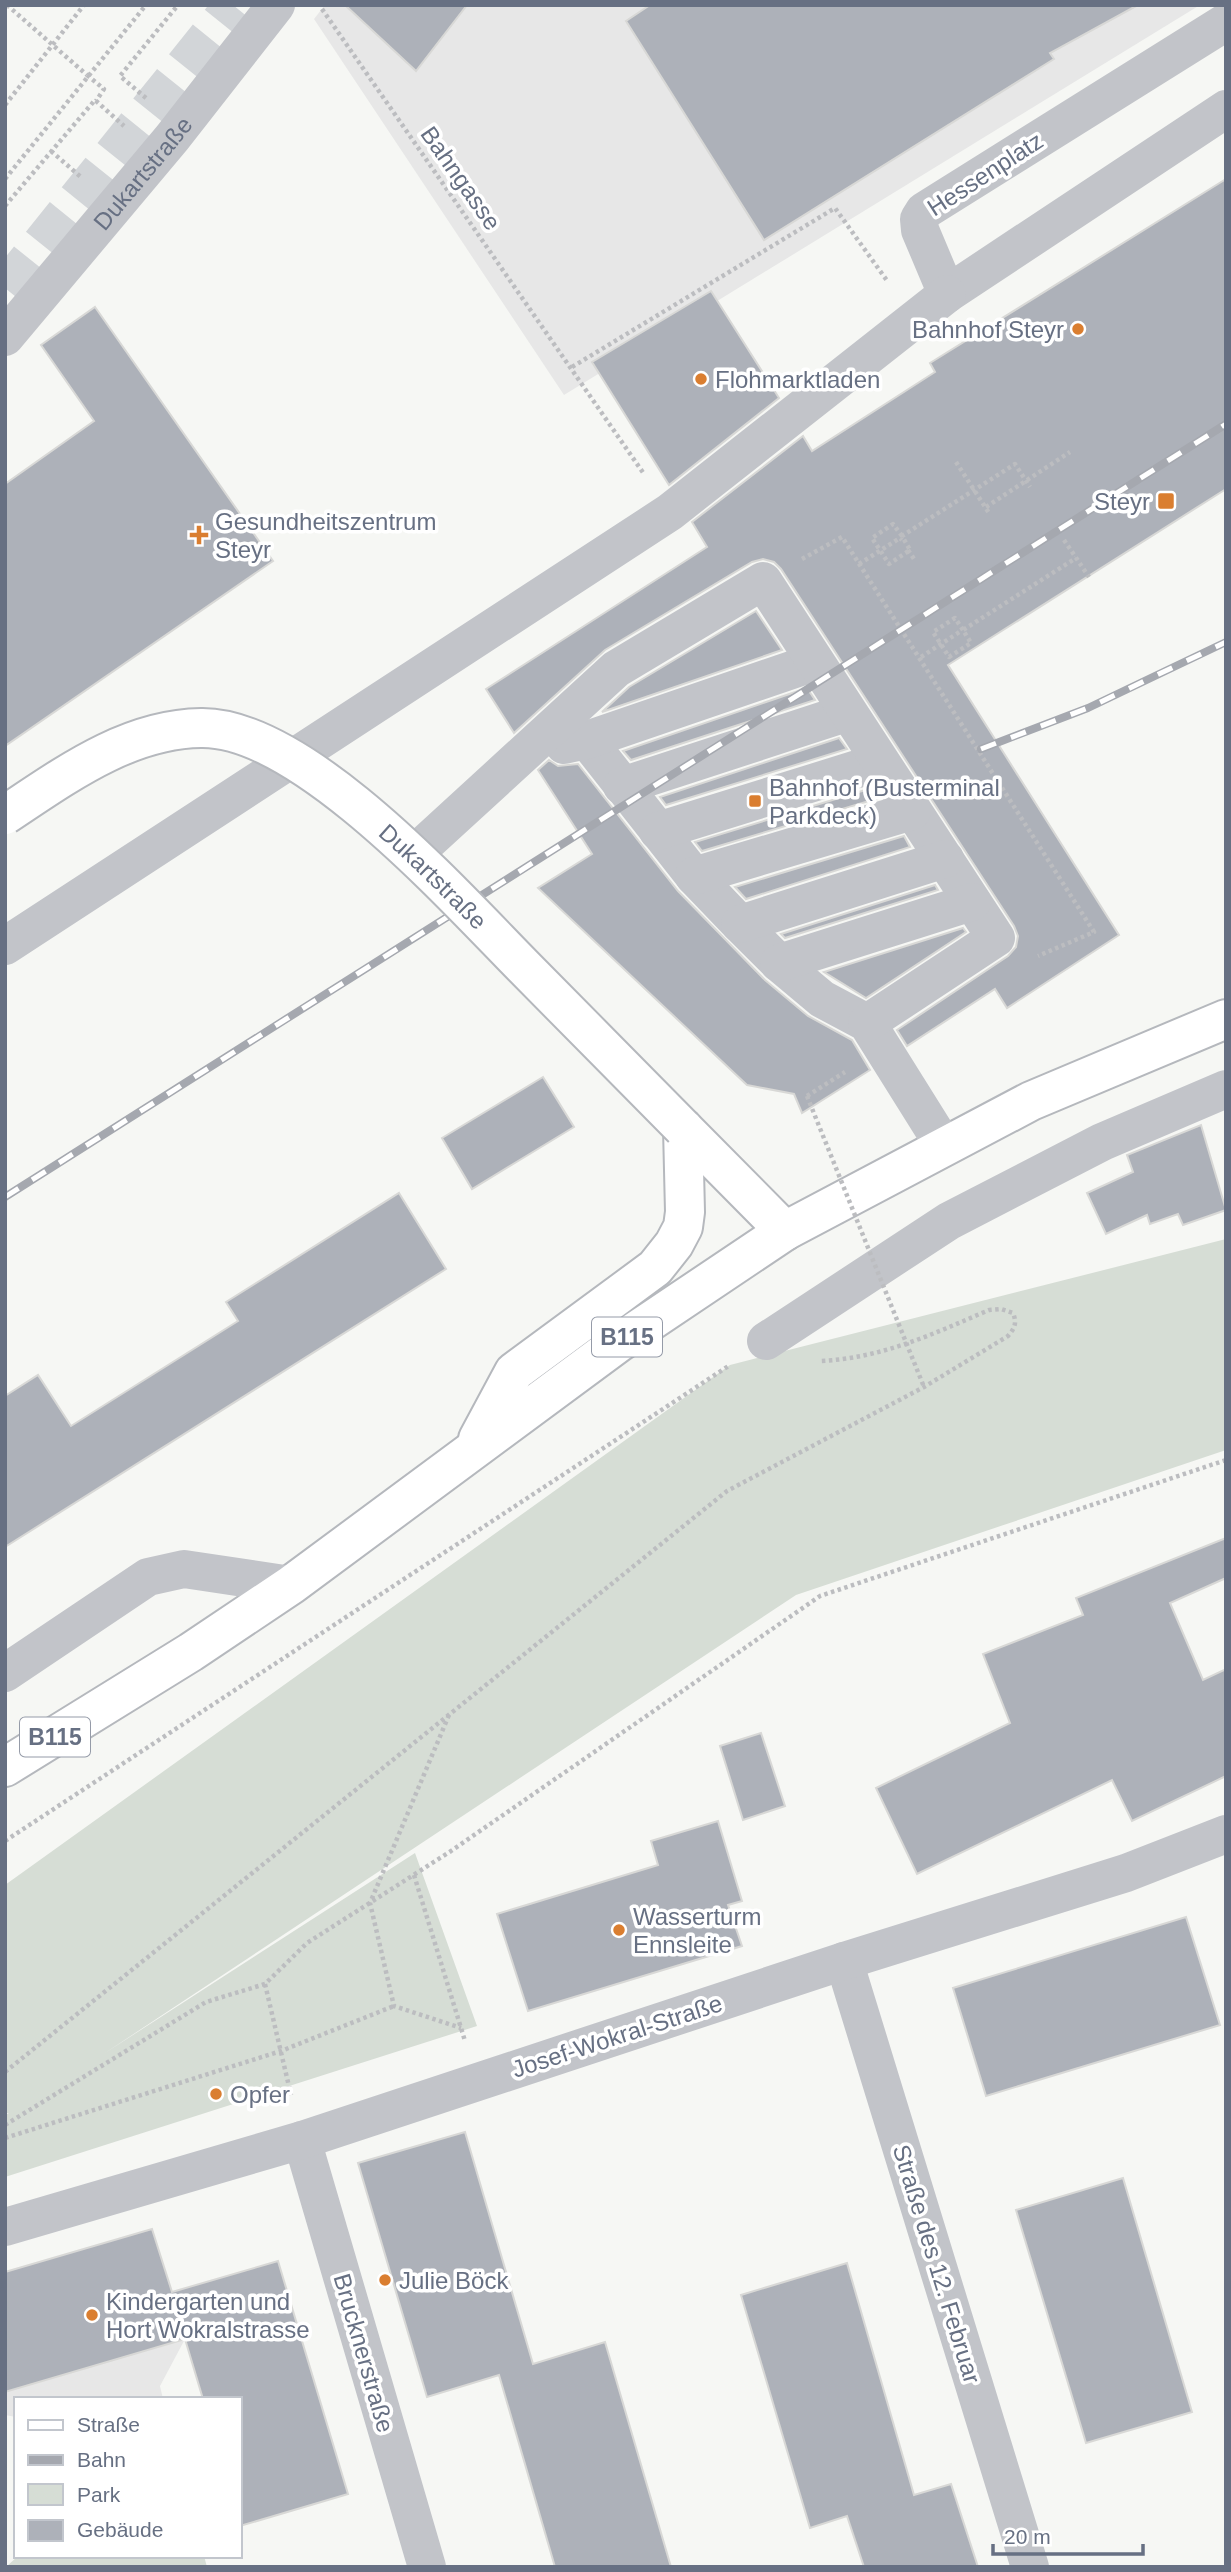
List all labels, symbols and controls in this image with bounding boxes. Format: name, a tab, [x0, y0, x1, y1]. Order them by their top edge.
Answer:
street label: Dukartstraße	[88, 111, 197, 235]
street label: Bahngasse	[415, 121, 507, 235]
street label: Hessenplatz	[922, 127, 1048, 221]
place label: Bahnhof Steyr	[912, 316, 1064, 343]
marker: Bahnhof Steyr	[1070, 321, 1086, 337]
place label: Flohmarktladen	[715, 366, 880, 393]
marker: Flohmarktladen	[693, 371, 709, 387]
place label: Steyr	[1094, 488, 1150, 515]
marker: Steyr	[1156, 491, 1176, 511]
place label: Gesundheitszentrum Steyr	[215, 508, 436, 563]
marker: Gesundheitszentrum Steyr	[189, 525, 209, 545]
place label: Bahnhof (Busterminal Parkdeck)	[769, 774, 1000, 829]
marker: Bahnhof (Busterminal Parkdeck)	[747, 793, 763, 809]
street label: Dukartstraße	[374, 818, 493, 934]
road number: B115	[592, 1318, 662, 1356]
road number: B115	[20, 1718, 90, 1756]
place label: Wasserturm Ennsleite	[633, 1903, 761, 1958]
marker: Wasserturm Ennsleite	[611, 1922, 627, 1938]
street label: Josef-Wokral-Straße	[508, 1989, 726, 2083]
place label: Opfer	[230, 2081, 290, 2108]
marker: Opfer	[208, 2086, 224, 2102]
street label: Straße des 12. Februar	[888, 2141, 986, 2387]
place label: Julie Böck	[399, 2267, 509, 2294]
street label: Brucknerstraße	[328, 2270, 400, 2436]
marker: Julie Böck	[377, 2272, 393, 2288]
place label: Kindergarten und Hort Wokralstrasse	[106, 2288, 310, 2343]
marker: Kindergarten und Hort Wokralstrasse	[84, 2307, 100, 2323]
legend	[14, 2397, 242, 2558]
text: Straße	[77, 2413, 140, 2436]
text: Bahn	[77, 2448, 126, 2471]
text: Park	[77, 2483, 121, 2506]
scale bar	[993, 2512, 1144, 2556]
text: Gebäude	[77, 2518, 163, 2541]
text: 20 m	[1004, 2525, 1051, 2548]

